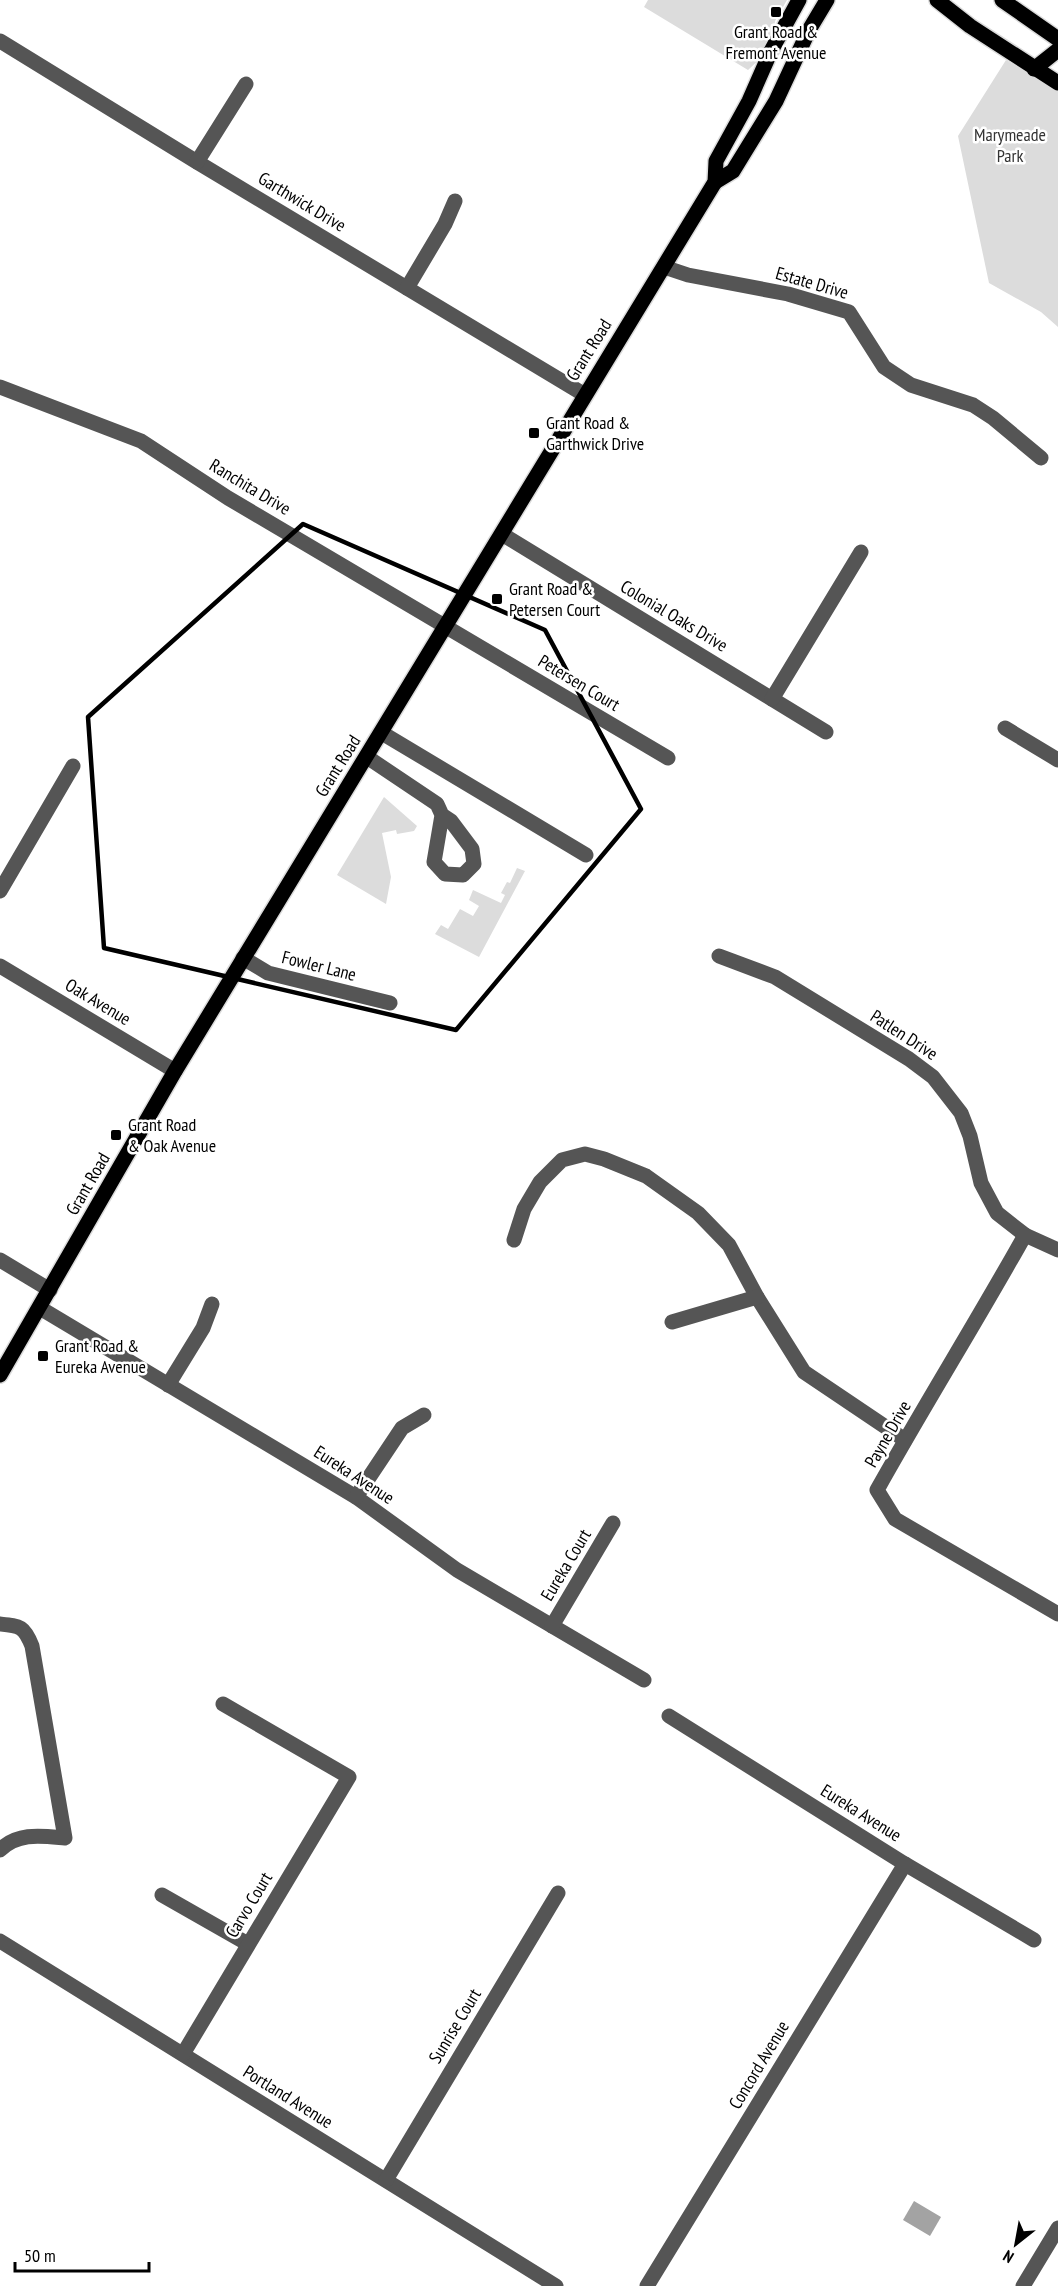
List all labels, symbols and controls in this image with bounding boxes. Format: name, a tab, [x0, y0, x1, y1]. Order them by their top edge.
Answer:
marker: Grant Road & Fremont Avenue	[769, 5, 783, 19]
place label: Grant Road & Fremont Avenue	[726, 20, 827, 64]
park label: Marymeade Park	[974, 123, 1046, 167]
street label: Garthwick Drive	[254, 166, 350, 237]
street label: Estate Drive	[773, 261, 851, 304]
street label: Grant Road	[561, 315, 616, 385]
place label: Grant Road & Garthwick Drive	[546, 411, 644, 455]
marker: Grant Road & Garthwick Drive	[527, 426, 541, 440]
street label: Ranchita Drive	[205, 453, 295, 520]
street label: Colonial Oaks Drive	[616, 575, 732, 657]
place label: Grant Road & Petersen Court	[509, 577, 600, 621]
marker: Grant Road & Petersen Court	[490, 592, 504, 606]
street label: Petersen Court	[534, 649, 624, 716]
street label: Grant Road	[310, 731, 365, 801]
street label: Fowler Lane	[280, 945, 359, 986]
street label: Oak Avenue	[61, 973, 135, 1030]
street label: Patlen Drive	[866, 1004, 942, 1065]
place label: Grant Road & Oak Avenue	[128, 1113, 216, 1157]
marker: Grant Road & Oak Avenue	[109, 1128, 123, 1142]
street label: Grant Road	[61, 1148, 115, 1219]
place label: Grant Road & Eureka Avenue	[55, 1334, 146, 1378]
marker: Grant Road & Eureka Avenue	[36, 1349, 50, 1363]
street label: Payne Drive	[859, 1396, 916, 1471]
street label: Eureka Avenue	[310, 1440, 399, 1509]
street label: Eureka Court	[535, 1525, 596, 1605]
street label: Eureka Avenue	[817, 1779, 906, 1846]
street label: Carvo Court	[220, 1868, 277, 1942]
street label: Sunrise Court	[423, 1984, 486, 2067]
street label: Concord Avenue	[723, 2016, 794, 2113]
street label: Portland Avenue	[239, 2060, 337, 2133]
north arrow	[986, 2214, 1046, 2274]
scale bar	[15, 2235, 148, 2273]
text: 50 m	[24, 2244, 56, 2267]
text: N	[999, 2246, 1017, 2268]

